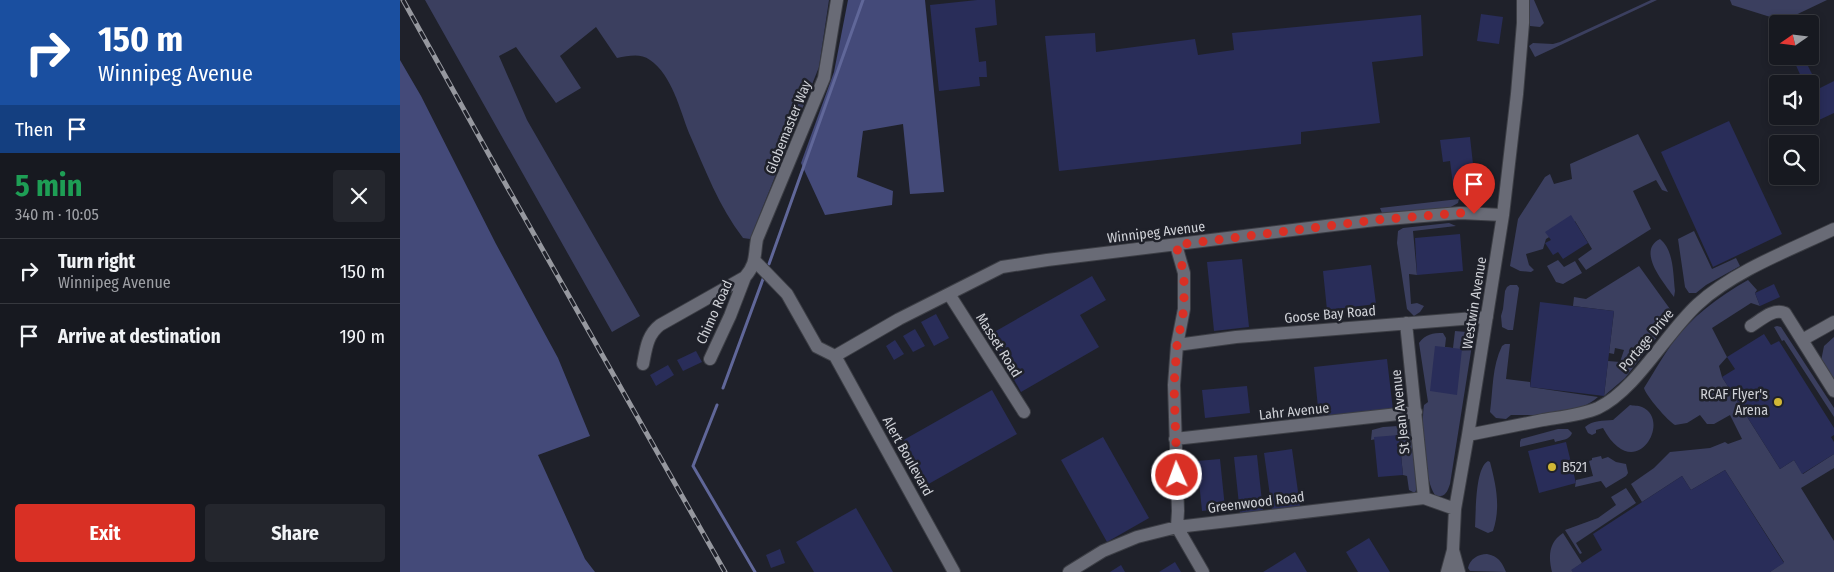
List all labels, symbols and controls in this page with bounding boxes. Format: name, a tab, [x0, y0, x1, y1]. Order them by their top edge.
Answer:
north arrow	[1769, 15, 1819, 65]
map controls	[1769, 15, 1819, 185]
text: 150 m	[98, 18, 183, 60]
icon: right	[15, 20, 80, 85]
text: Winnipeg Avenue	[98, 60, 253, 87]
button: sound	[1769, 75, 1819, 125]
street label: Globemaster Way	[762, 77, 815, 176]
icon: arrive	[63, 115, 91, 143]
text: Then	[15, 118, 53, 141]
button: search	[1769, 135, 1819, 185]
pin	[1453, 163, 1495, 214]
text: 5 min	[15, 168, 82, 204]
button: close	[333, 170, 385, 222]
icon: arrive	[1460, 170, 1488, 198]
text: 340 m · 10:05	[15, 205, 99, 224]
street label: Winnipeg Avenue	[1106, 218, 1206, 247]
text: Turn right	[58, 250, 135, 273]
street label: Westwin Avenue	[1459, 256, 1490, 350]
icon: right	[15, 257, 43, 285]
text: 150 m	[340, 260, 385, 283]
text: Winnipeg Avenue	[58, 273, 171, 292]
street label: Chimo Road	[693, 278, 736, 347]
street label: Goose Bay Road	[1284, 302, 1377, 327]
street label: Portage Drive	[1615, 305, 1678, 375]
street label: Masset Road	[972, 310, 1025, 380]
icon: arrive	[15, 322, 43, 350]
text: Arrive at destination	[58, 325, 221, 348]
text: 190 m	[339, 325, 385, 348]
street label: St Jean Avenue	[1388, 369, 1413, 455]
place label: RCAF Flyer's Arena	[1700, 386, 1768, 419]
marker: RCAF Flyer's Arena	[1772, 396, 1784, 408]
street label: Lahr Avenue	[1258, 399, 1330, 424]
street label: Alert Boulevard	[879, 413, 936, 499]
position arrow	[1150, 448, 1202, 500]
place label: B521	[1562, 459, 1587, 476]
marker: B521	[1546, 461, 1558, 473]
street label: Greenwood Road	[1207, 488, 1305, 517]
button: Exit	[15, 504, 195, 562]
button: Share	[205, 504, 385, 562]

